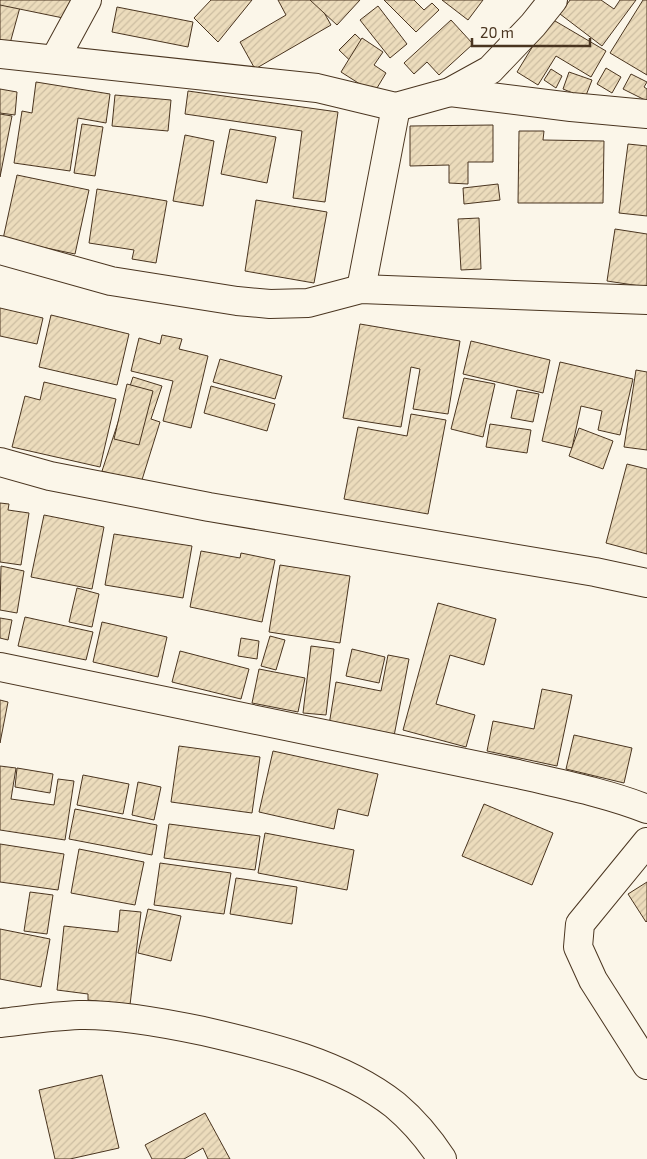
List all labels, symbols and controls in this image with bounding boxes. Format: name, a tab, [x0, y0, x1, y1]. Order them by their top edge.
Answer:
scale bar	[472, 15, 590, 47]
text: 20 m	[480, 23, 514, 41]

